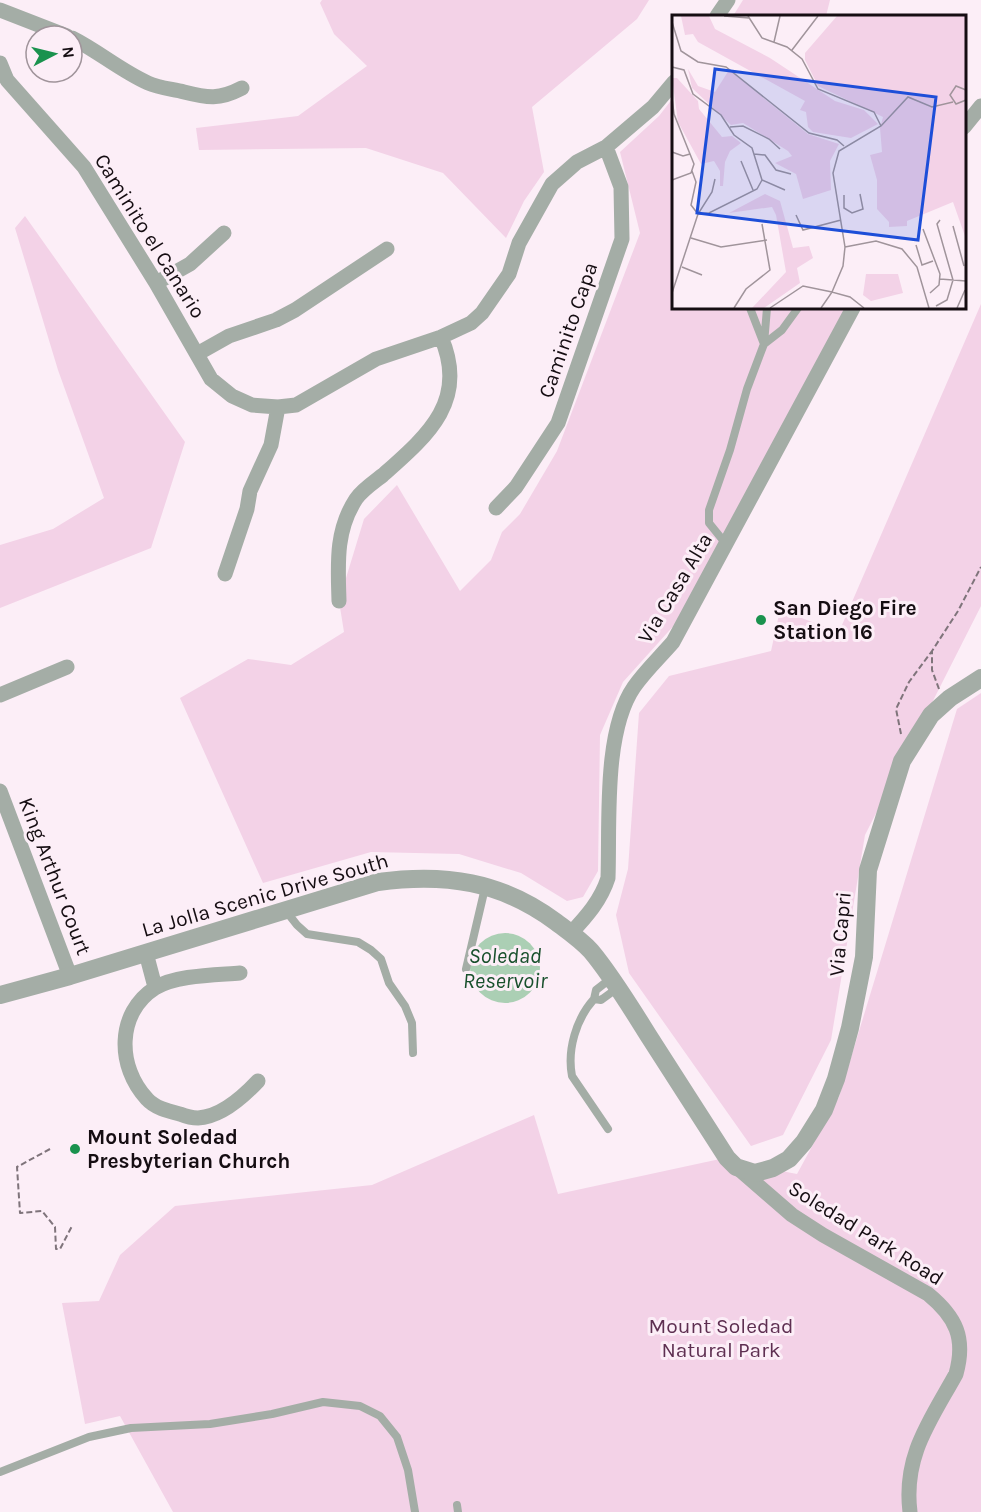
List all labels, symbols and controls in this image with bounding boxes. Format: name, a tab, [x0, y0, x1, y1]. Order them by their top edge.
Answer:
inset map	[672, 15, 966, 309]
north arrow	[24, 24, 84, 84]
text: N	[58, 45, 79, 59]
street label: Caminito el Canario	[90, 149, 210, 323]
street label: Caminito Capa	[534, 259, 602, 401]
street label: Via Casa Alta	[633, 529, 717, 647]
place label: San Diego Fire Station 16	[773, 596, 917, 644]
marker: San Diego Fire Station 16	[754, 613, 768, 627]
street label: King Arthur Court	[14, 794, 96, 958]
street label: La Jolla Scenic Drive South	[139, 848, 391, 942]
street label: Via Capri	[824, 891, 856, 977]
water label: Soledad Reservoir	[463, 943, 549, 994]
place label: Mount Soledad Presbyterian Church	[87, 1125, 290, 1173]
marker: Mount Soledad Presbyterian Church	[68, 1142, 82, 1156]
street label: Soledad Park Road	[784, 1176, 948, 1290]
park label: Mount Soledad Natural Park	[649, 1314, 793, 1362]

